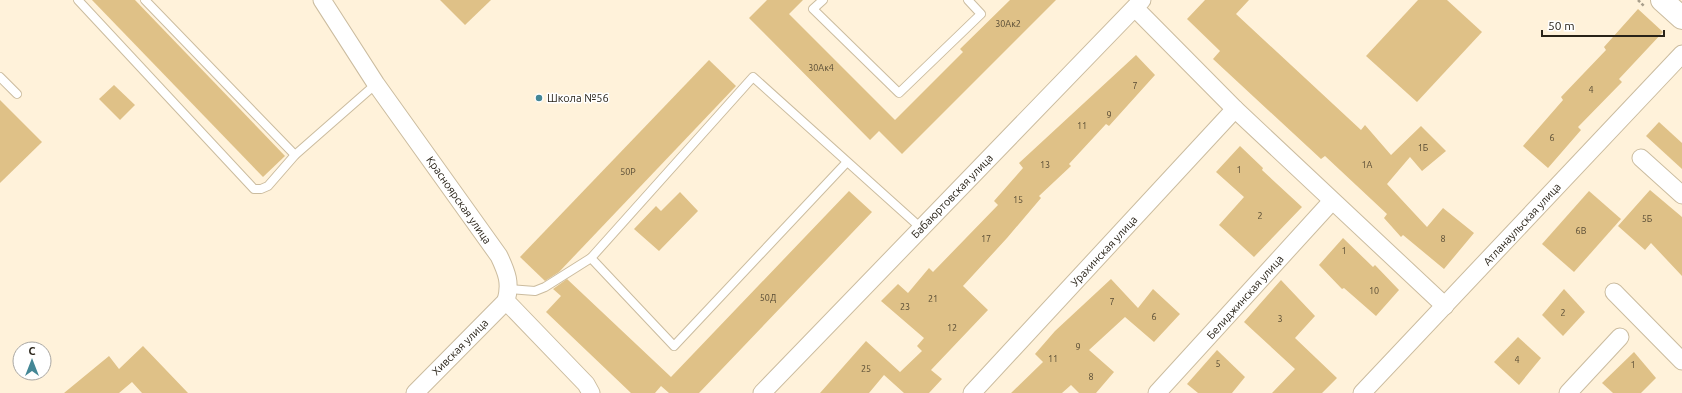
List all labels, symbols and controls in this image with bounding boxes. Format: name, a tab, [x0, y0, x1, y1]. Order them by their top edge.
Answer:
scale bar	[1542, 12, 1664, 38]
house number: 30Ак2	[995, 19, 1021, 29]
text: 50 m	[1548, 19, 1575, 32]
house number: 30Ак4	[808, 63, 834, 73]
house number: 7	[1132, 81, 1138, 91]
house number: 4	[1588, 85, 1594, 95]
place label: Школа №56	[547, 92, 609, 104]
marker: Школа №56	[534, 93, 544, 103]
house number: 9	[1106, 110, 1112, 120]
house number: 11	[1077, 121, 1087, 131]
house number: 6	[1549, 133, 1555, 143]
house number: 1Б	[1418, 143, 1429, 153]
street label: Бабаюртовская улица	[909, 152, 995, 240]
street label: Красноярская улица	[424, 154, 494, 246]
house number: 13	[1040, 160, 1050, 170]
house number: 1А	[1362, 160, 1373, 170]
house number: 1	[1236, 165, 1242, 175]
house number: 50Р	[620, 167, 636, 177]
street label: Атланаульская улица	[1481, 180, 1563, 268]
house number: 15	[1013, 195, 1023, 205]
house number: 2	[1257, 211, 1263, 221]
street label: Урахинская улица	[1068, 213, 1140, 289]
house number: 5Б	[1642, 214, 1653, 224]
house number: 6В	[1576, 226, 1587, 236]
house number: 17	[981, 234, 991, 244]
house number: 8	[1440, 234, 1446, 244]
house number: 1	[1341, 246, 1347, 256]
street label: Белиджинская улица	[1204, 253, 1286, 341]
house number: 10	[1369, 286, 1379, 296]
house number: 50Д	[760, 293, 776, 303]
house number: 21	[928, 294, 938, 304]
house number: 7	[1109, 297, 1115, 307]
house number: 23	[900, 302, 910, 312]
house number: 2	[1560, 308, 1566, 318]
house number: 6	[1151, 312, 1157, 322]
house number: 3	[1277, 314, 1283, 324]
street label: Хивская улица	[429, 316, 491, 378]
house number: 12	[947, 323, 957, 333]
north arrow	[12, 341, 52, 381]
house number: 9	[1075, 342, 1081, 352]
text: С	[28, 345, 36, 357]
house number: 11	[1048, 354, 1058, 364]
house number: 4	[1514, 355, 1520, 365]
house number: 5	[1215, 359, 1221, 369]
house number: 1	[1630, 360, 1636, 370]
house number: 25	[861, 364, 871, 374]
house number: 8	[1088, 372, 1094, 382]

